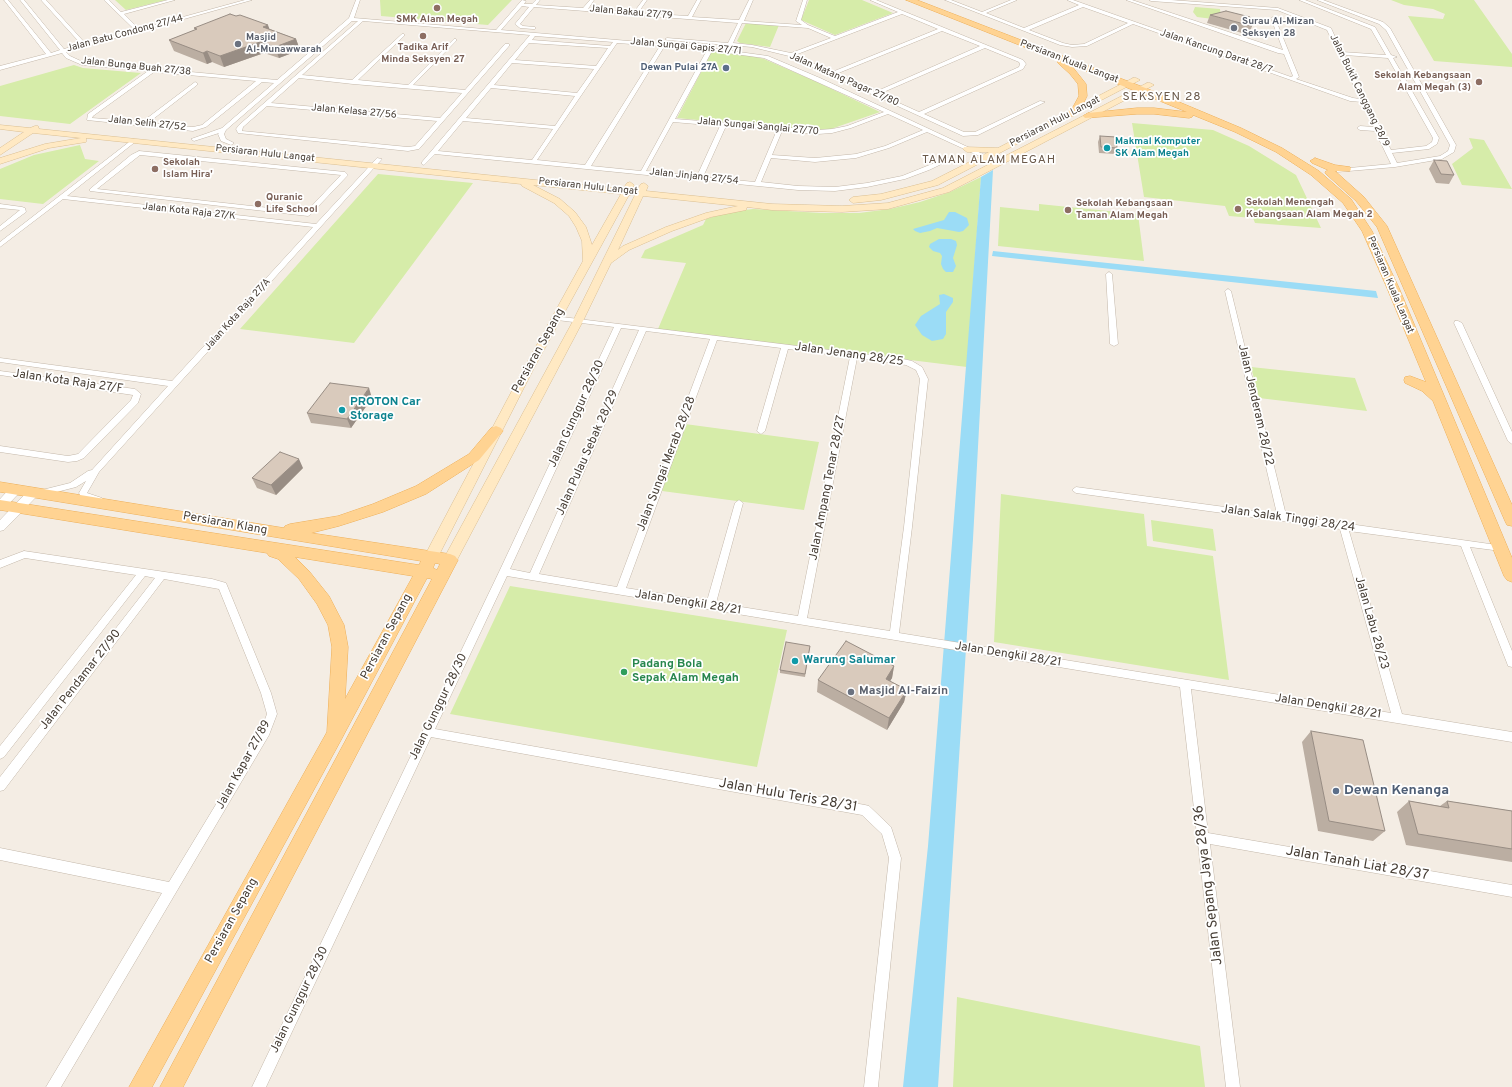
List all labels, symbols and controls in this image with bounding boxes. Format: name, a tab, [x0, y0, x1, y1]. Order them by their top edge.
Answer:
marker: SMK Alam Megah	[432, 3, 442, 13]
street label: Jalan Bakau 27/79	[589, 3, 673, 23]
street label: Jalan Batu Condong 27/44	[65, 13, 185, 55]
place label: SMK Alam Megah	[396, 14, 478, 26]
place label: Surau Al-Mizan Seksyen 28	[1242, 16, 1314, 40]
marker: Surau Al-Mizan Seksyen 28	[1229, 23, 1239, 33]
street label: Jalan Kancung Darat 28/7	[1158, 27, 1274, 77]
marker: Tadika Arif Minda Seksyen 27	[418, 31, 428, 41]
place label: Masjid Al-Munawwarah	[246, 32, 322, 56]
street label: Jalan Bukit Canggang 28/9	[1326, 33, 1392, 149]
street label: Jalan Sungai Gapis 27/71	[630, 36, 742, 58]
street label: Persiaran Kuala Langat	[1018, 38, 1120, 86]
marker: Masjid Al-Munawwarah	[233, 39, 243, 49]
place label: Tadika Arif Minda Seksyen 27	[381, 42, 465, 66]
street label: Jalan Matang Pagar 27/80	[787, 50, 901, 110]
street label: Jalan Bunga Buah 27/38	[80, 55, 192, 79]
place label: Dewan Pulai 27A	[640, 62, 718, 74]
marker: Dewan Pulai 27A	[721, 63, 731, 73]
place label: Sekolah Kebangsaan Alam Megah (3)	[1374, 70, 1471, 94]
marker: Sekolah Kebangsaan Alam Megah (3)	[1474, 77, 1484, 87]
district label: SEKSYEN 28	[1122, 91, 1202, 105]
street label: Persiaran Hulu Langat	[1008, 94, 1102, 150]
street label: Jalan Kelasa 27/56	[311, 102, 397, 122]
street label: Jalan Selih 27/52	[107, 114, 187, 134]
street label: Jalan Sungai Sanglai 27/70	[697, 116, 819, 138]
place label: Makmal Komputer SK Alam Megah	[1115, 136, 1200, 160]
street label: Persiaran Hulu Langat	[215, 143, 315, 165]
marker: Makmal Komputer SK Alam Megah	[1102, 143, 1112, 153]
district label: TAMAN ALAM MEGAH	[922, 154, 1056, 168]
place label: Sekolah Islam Hira'	[163, 157, 213, 180]
marker: Sekolah Islam Hira'	[150, 164, 160, 174]
street label: Jalan Jinjang 27/54	[649, 166, 739, 188]
street label: Persiaran Hulu Langat	[538, 176, 638, 198]
place label: Quranic Life School	[266, 192, 318, 216]
place label: Sekolah Menengah Kebangsaan Alam Megah 2	[1246, 197, 1373, 220]
place label: Sekolah Kebangsaan Taman Alam Megah	[1076, 198, 1173, 222]
marker: Quranic Life School	[253, 199, 263, 209]
street label: Jalan Kota Raja 27/K	[142, 201, 236, 223]
marker: Sekolah Menengah Kebangsaan Alam Megah 2	[1233, 204, 1243, 214]
marker: Sekolah Kebangsaan Taman Alam Megah	[1063, 205, 1073, 215]
street label: Persiaran Kuala Langat	[1364, 235, 1416, 335]
street label: Jalan Kota Raja 27/A	[202, 276, 274, 354]
street label: Persiaran Sepang	[510, 306, 568, 396]
street label: Jalan Jenang 28/25	[794, 340, 904, 370]
street label: Jalan Jenderam 28/22	[1234, 343, 1276, 467]
street label: Jalan Gunggur 28/30	[546, 358, 608, 470]
street label: Jalan Kota Raja 27/F	[12, 367, 124, 397]
street label: Jalan Pulau Sebak 28/29	[554, 388, 622, 518]
street label: Jalan Sungai Merab 28/28	[635, 394, 699, 534]
place label: PROTON Car Storage	[350, 396, 421, 424]
marker: PROTON Car Storage	[337, 405, 347, 415]
street label: Jalan Ampang Tenar 28/27	[807, 414, 849, 562]
street label: Jalan Salak Tinggi 28/24	[1220, 502, 1356, 536]
street label: Persiaran Klang	[182, 509, 268, 539]
street label: Jalan Labu 28/23	[1351, 575, 1391, 671]
street label: Jalan Dengkil 28/21	[634, 587, 742, 619]
street label: Persiaran Sepang	[358, 592, 416, 682]
street label: Jalan Pendamar 27/90	[37, 627, 125, 733]
street label: Jalan Dengkil 28/21	[954, 639, 1062, 671]
street label: Jalan Gunggur 28/30	[407, 651, 471, 763]
place label: Warung Salumar	[803, 654, 896, 668]
marker: Warung Salumar	[790, 656, 800, 666]
place label: Padang Bola Sepak Alam Megah	[632, 658, 739, 686]
marker: Padang Bola Sepak Alam Megah	[619, 667, 629, 677]
place label: Masjid Al-Faizin	[859, 685, 948, 699]
marker: Masjid Al-Faizin	[846, 687, 856, 697]
street label: Jalan Dengkil 28/21	[1274, 691, 1382, 723]
street label: Jalan Kapar 27/89	[214, 718, 274, 812]
street label: Jalan Hulu Teris 28/31	[717, 776, 859, 816]
place label: Dewan Kenanga	[1344, 783, 1449, 799]
marker: Dewan Kenanga	[1331, 786, 1341, 796]
street label: Jalan Sepang Jaya 28/36	[1191, 804, 1227, 966]
street label: Jalan Tanah Liat 28/37	[1284, 843, 1430, 885]
street label: Persiaran Sepang	[203, 876, 261, 966]
street label: Jalan Gunggur 28/30	[268, 944, 332, 1056]

